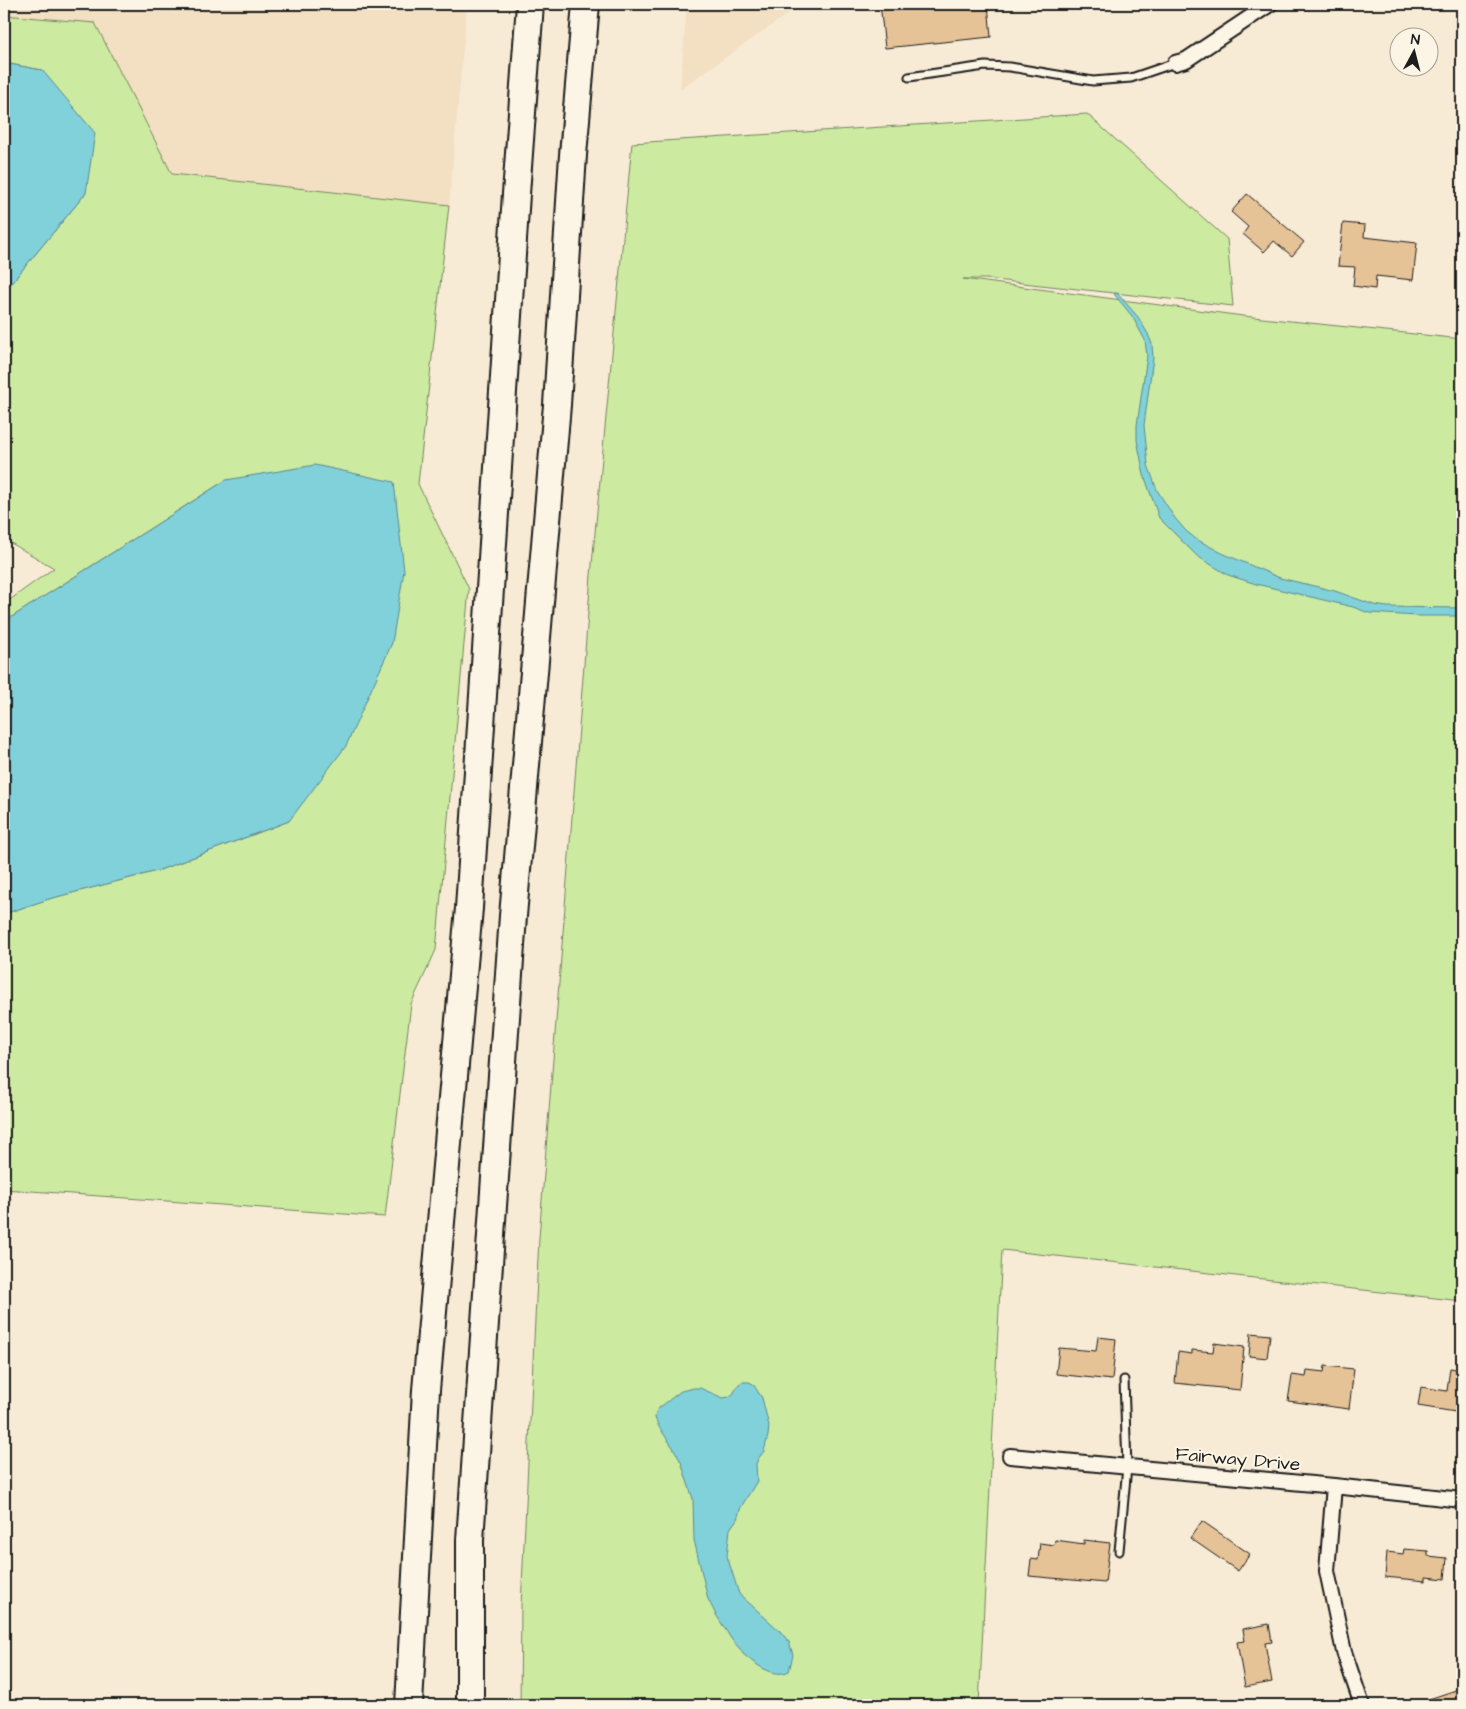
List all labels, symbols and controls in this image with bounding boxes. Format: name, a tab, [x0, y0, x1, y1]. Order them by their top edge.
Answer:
north arrow	[1388, 28, 1438, 78]
text: N	[1410, 30, 1421, 51]
street label: Fairway Drive	[1174, 1441, 1301, 1479]

